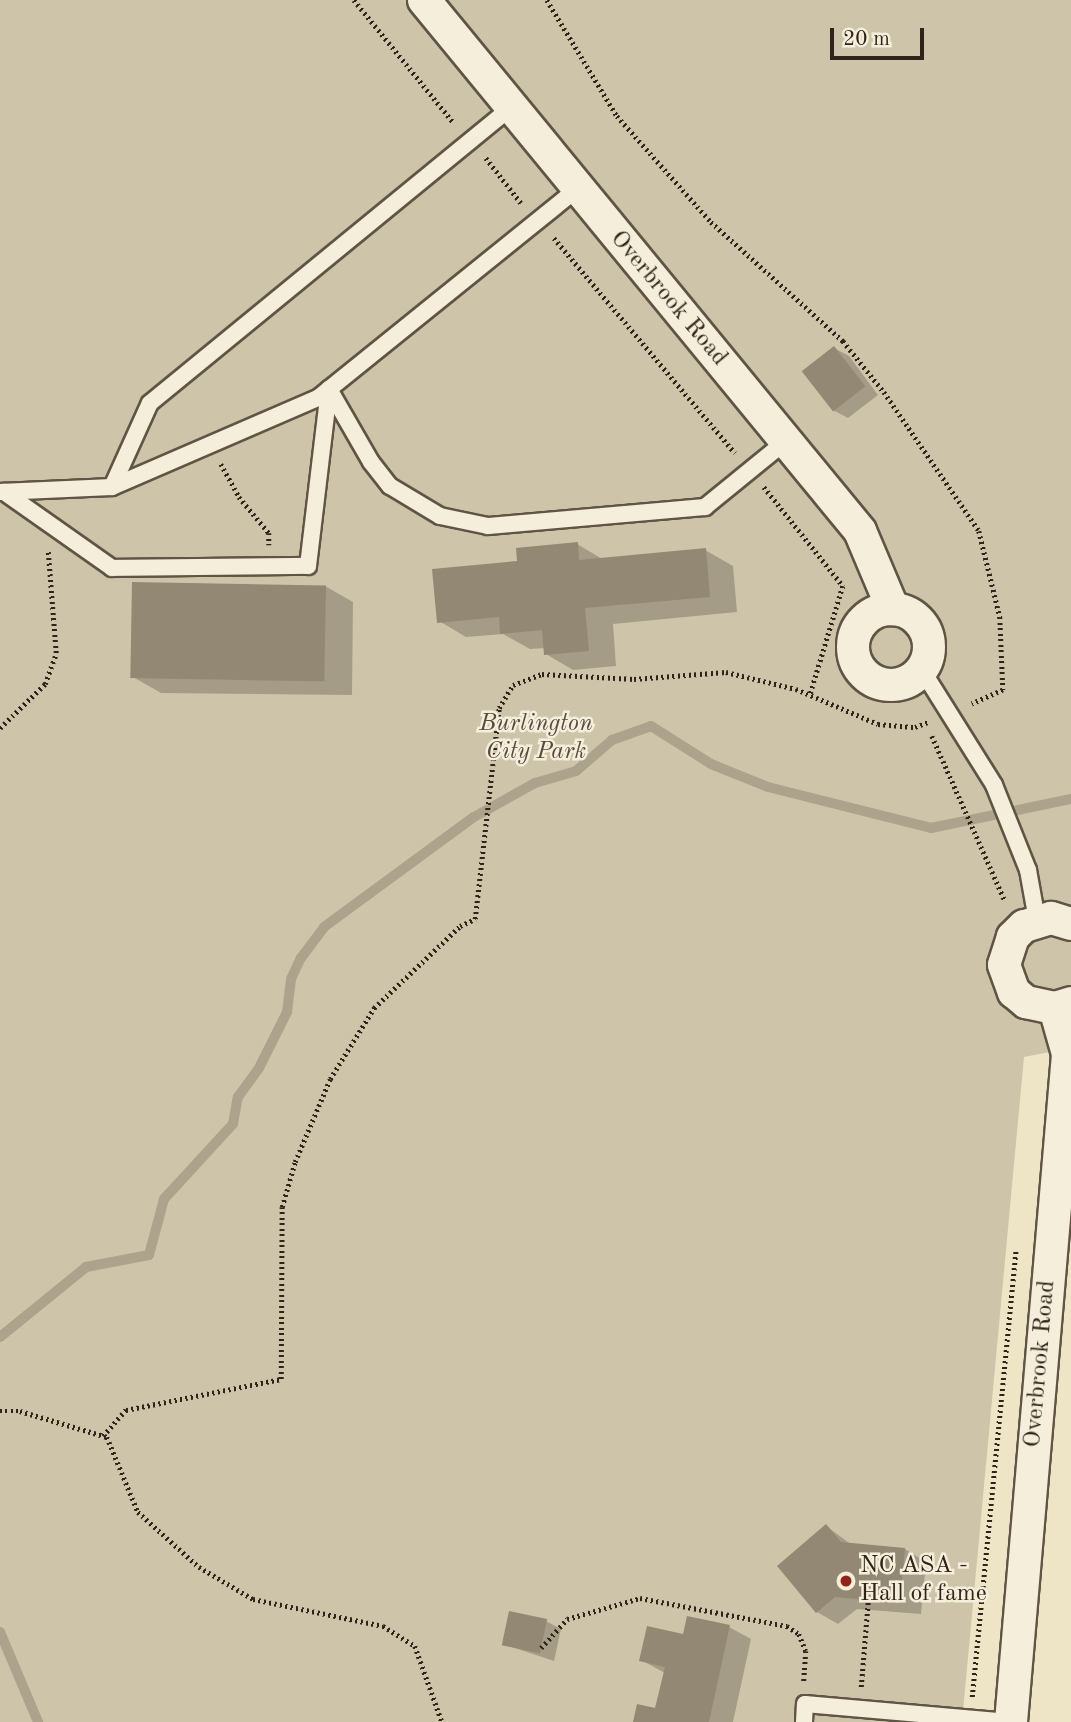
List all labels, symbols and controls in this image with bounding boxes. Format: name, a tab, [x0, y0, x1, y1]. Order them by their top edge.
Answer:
scale bar	[833, 14, 928, 58]
text: 20 m	[843, 29, 890, 50]
street label: Overbrook Road	[603, 225, 733, 373]
park label: Burlington City Park	[479, 711, 593, 767]
street label: Overbrook Road	[1019, 1279, 1063, 1449]
place label: NC ASA - Hall of fame	[860, 1553, 987, 1609]
marker: NC ASA - Hall of fame	[838, 1573, 854, 1589]

